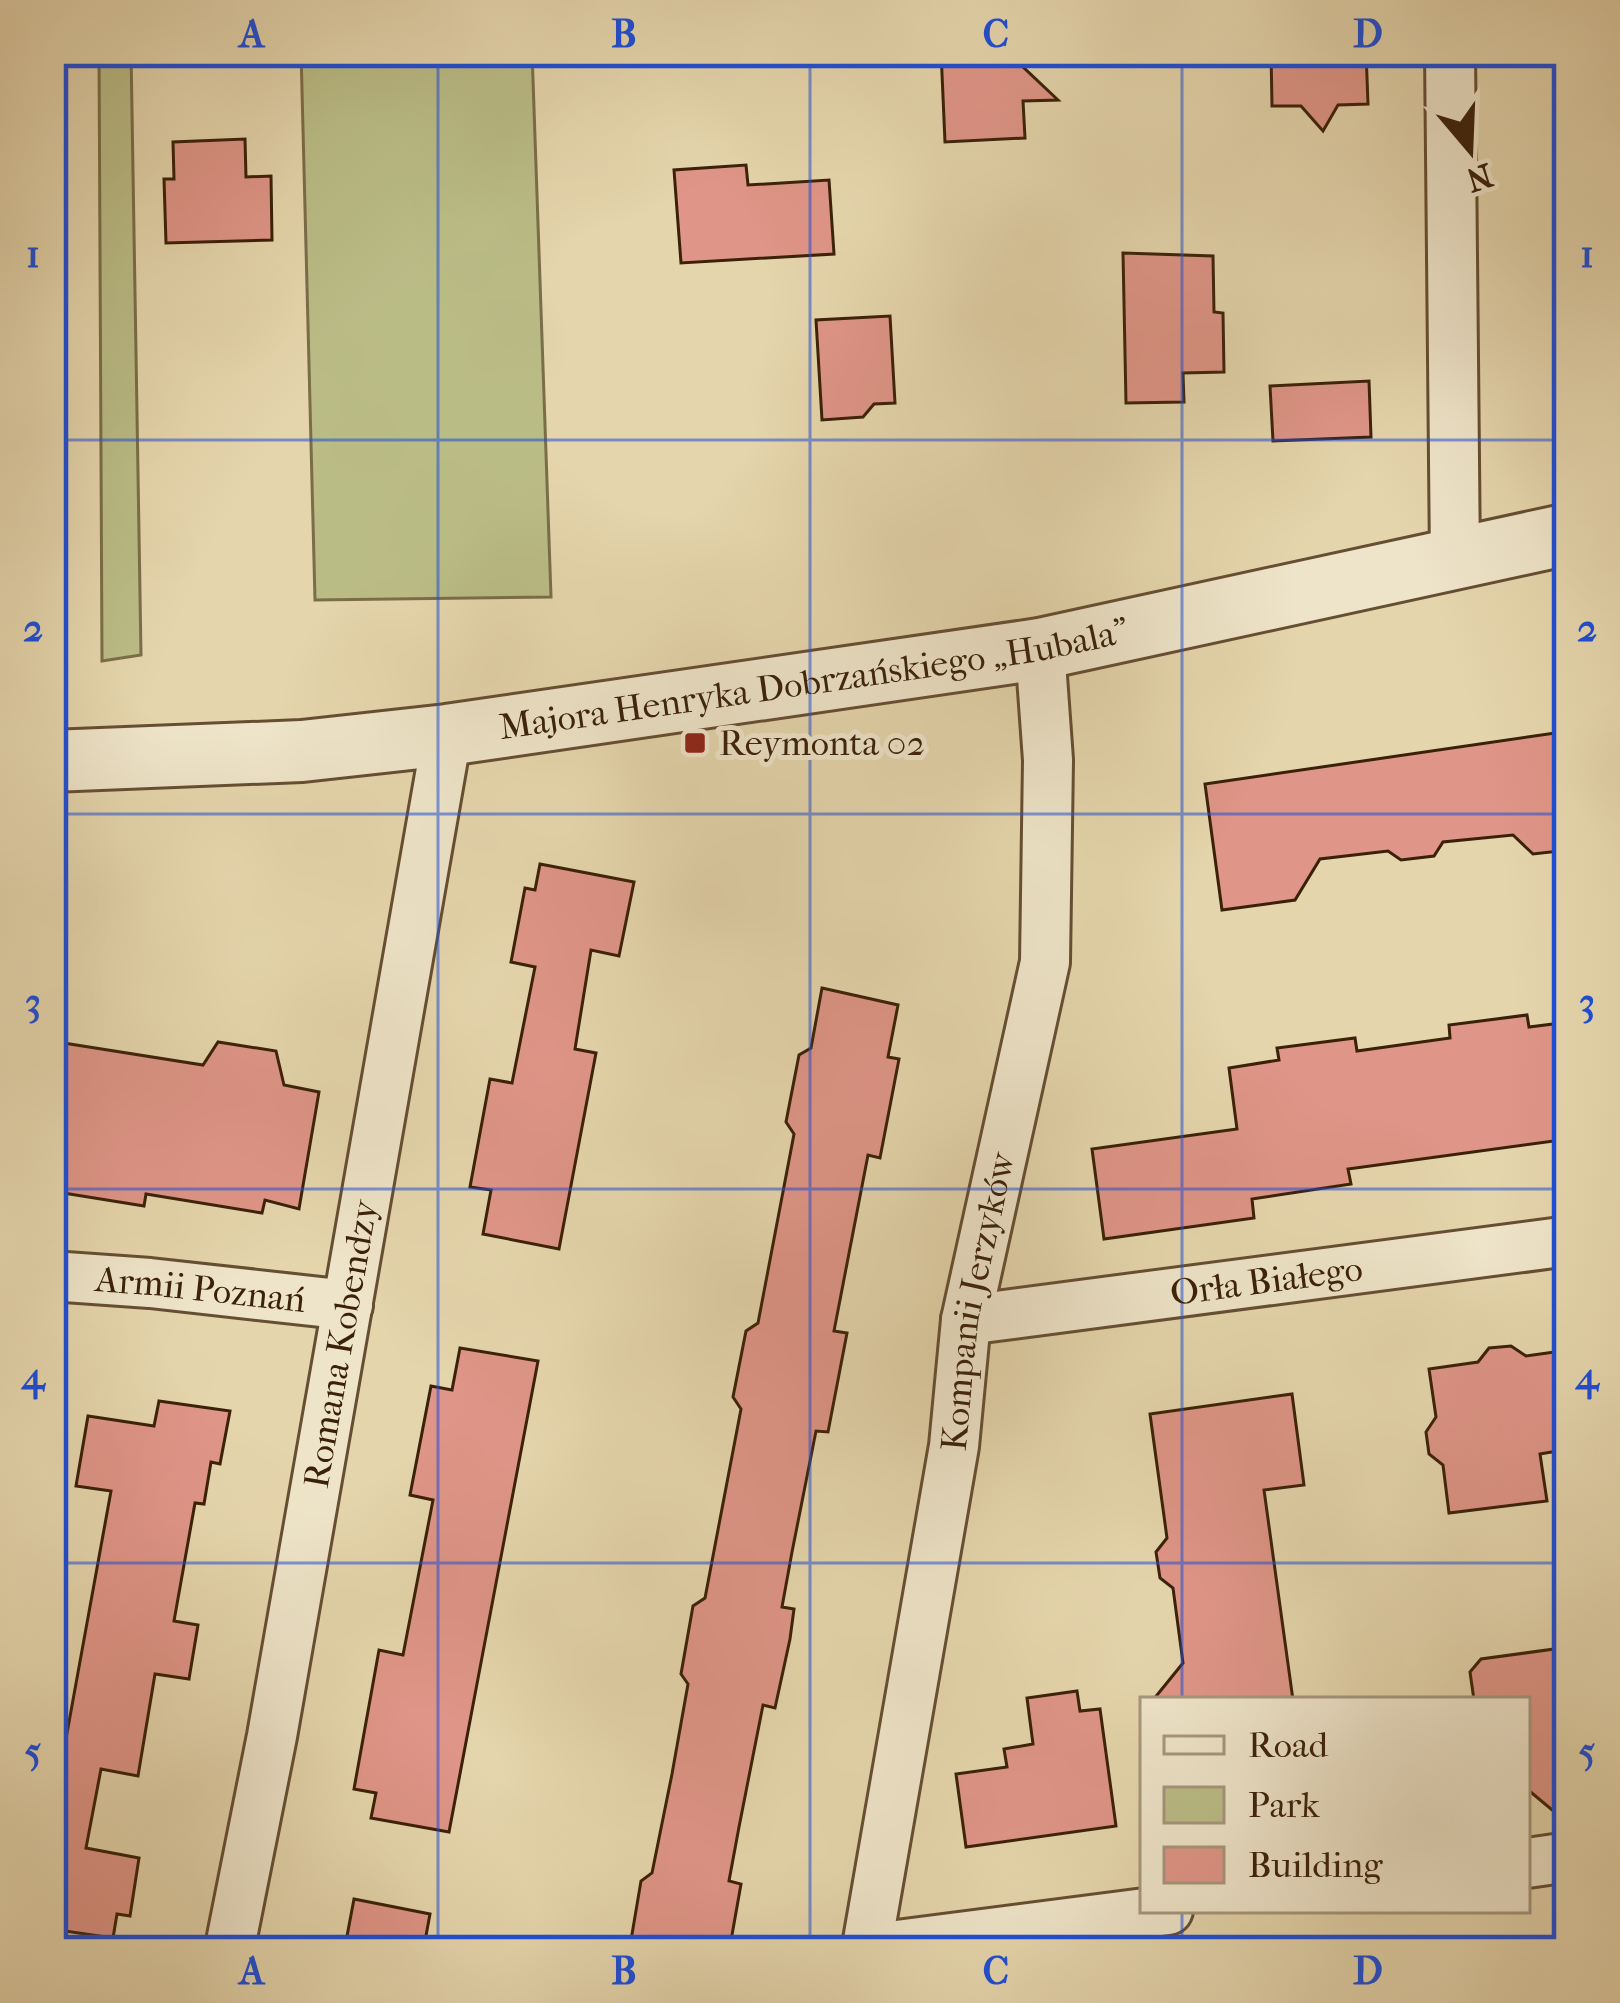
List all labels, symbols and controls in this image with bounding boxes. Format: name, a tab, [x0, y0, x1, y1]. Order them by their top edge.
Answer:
text: A	[237, 11, 266, 57]
text: B	[611, 11, 637, 57]
text: C	[983, 11, 1009, 57]
text: D	[1353, 11, 1383, 57]
north arrow	[1410, 90, 1530, 210]
text: N	[1461, 154, 1497, 199]
text: 1	[26, 231, 40, 277]
text: 1	[1580, 231, 1594, 277]
text: 2	[23, 605, 43, 651]
text: 2	[1577, 605, 1597, 651]
street label: Majora Henryka Dobrzańskiego „Hubala”	[496, 609, 1132, 748]
place label: Reymonta 02	[719, 722, 925, 764]
marker: Reymonta 02	[682, 730, 708, 756]
text: 3	[25, 979, 41, 1025]
text: 3	[1579, 979, 1595, 1025]
street label: Kompanii Jerzyków	[933, 1147, 1024, 1453]
street label: Romana Kobendzy	[295, 1195, 387, 1491]
street label: Orła Białego	[1168, 1247, 1365, 1314]
street label: Armii Poznań	[92, 1258, 308, 1321]
text: 4	[20, 1353, 46, 1400]
text: 4	[1574, 1353, 1600, 1400]
legend	[1140, 1697, 1530, 1913]
text: Road	[1248, 1724, 1329, 1766]
text: 5	[25, 1728, 42, 1774]
text: 5	[1579, 1728, 1596, 1774]
text: Park	[1248, 1784, 1320, 1826]
text: Building	[1248, 1844, 1383, 1886]
text: A	[237, 1948, 266, 1994]
text: B	[611, 1948, 637, 1994]
text: C	[983, 1948, 1009, 1994]
text: D	[1353, 1948, 1383, 1994]

